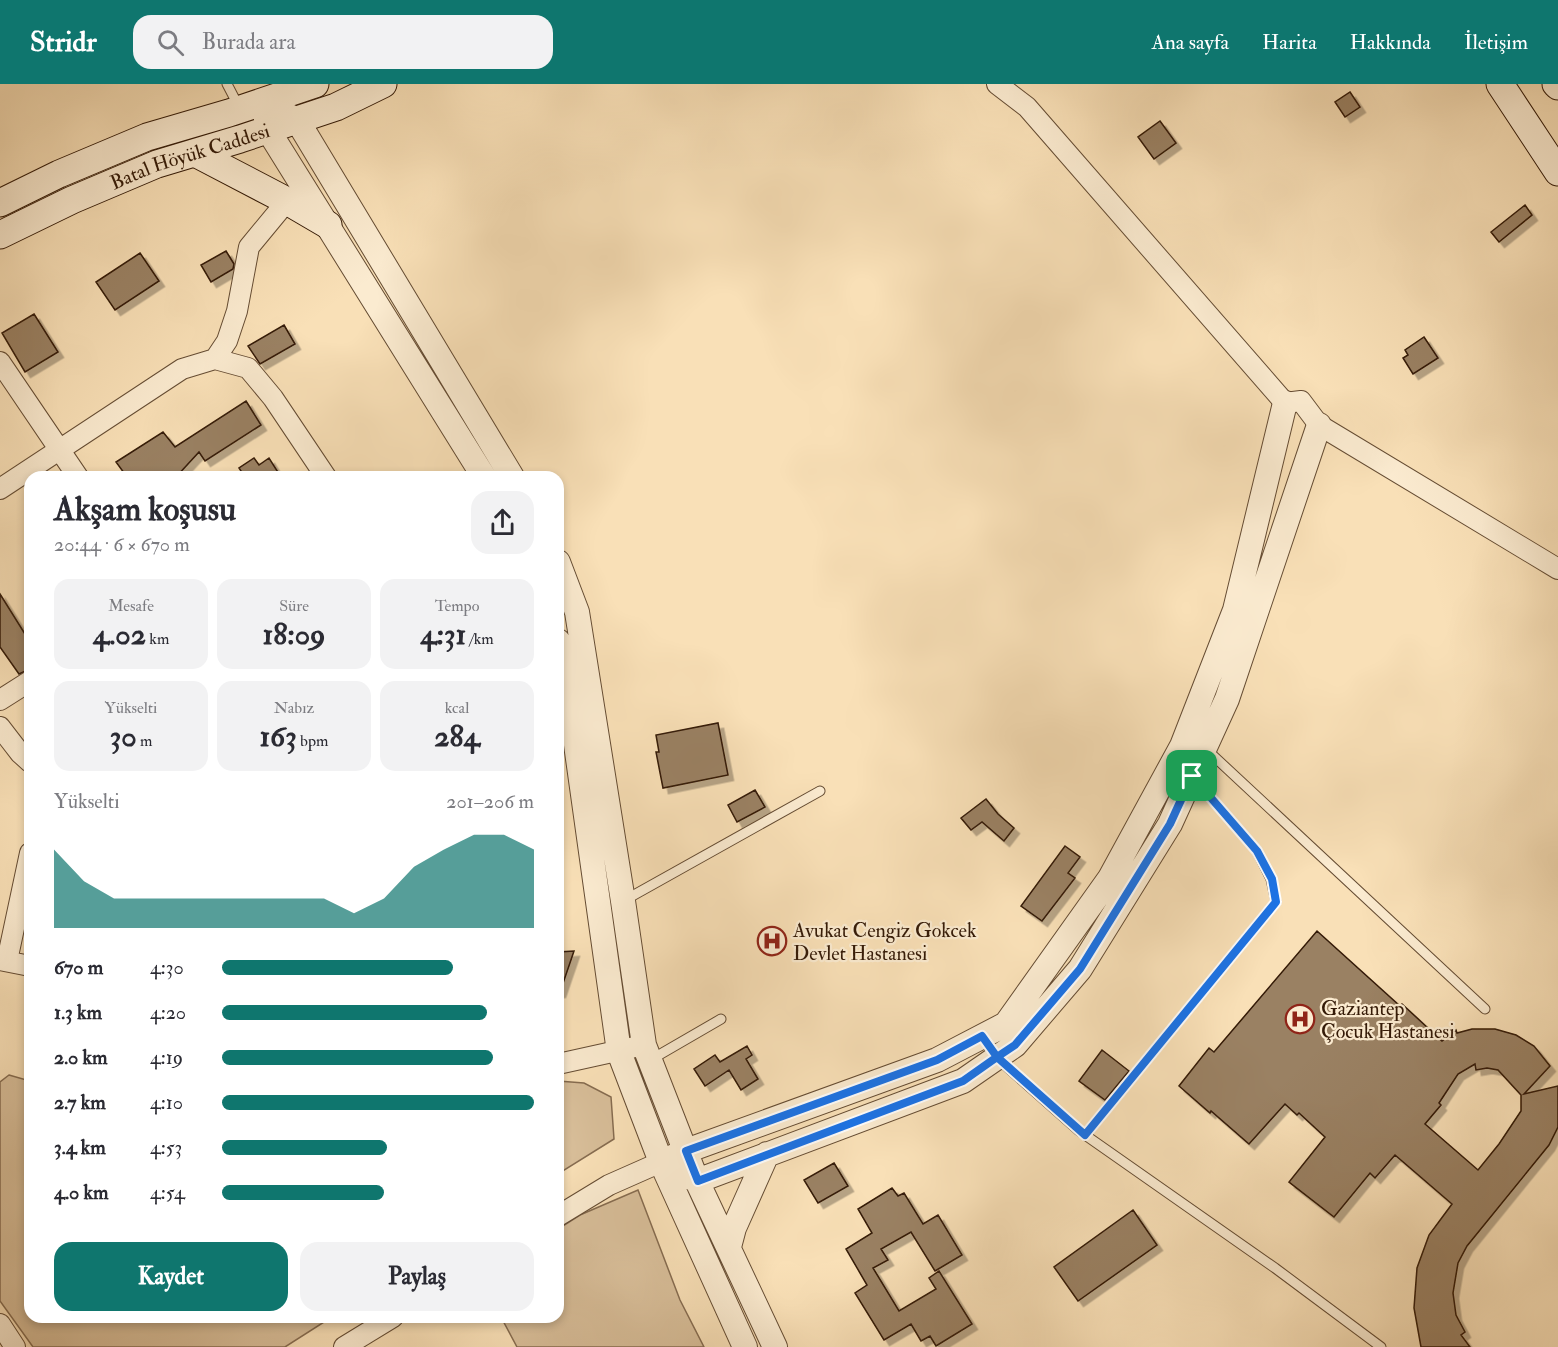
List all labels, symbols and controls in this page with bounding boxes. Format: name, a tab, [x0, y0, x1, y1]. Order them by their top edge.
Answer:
search box	[133, 15, 553, 69]
text: Stridr	[30, 25, 97, 60]
icon: search	[154, 26, 187, 59]
text: Burada ara	[202, 28, 296, 56]
text: Ana sayfa	[1152, 29, 1229, 56]
text: Harita	[1262, 29, 1317, 56]
text: Hakkında	[1350, 29, 1431, 56]
text: İletişim	[1464, 29, 1528, 56]
street label: Batal Höyük Caddesi	[106, 118, 273, 195]
text: Akşam koşusu	[54, 489, 236, 530]
button: share	[471, 491, 534, 554]
text: 20:44 · 6 × 670 m	[54, 532, 190, 557]
text: Mesafe	[108, 596, 154, 616]
text: Süre	[279, 596, 309, 616]
text: Tempo	[435, 596, 479, 616]
text: 4.02	[93, 616, 146, 653]
text: 18:09	[263, 616, 325, 653]
text: 4:31	[420, 616, 466, 653]
text: km	[146, 629, 169, 649]
text: /km	[466, 629, 494, 649]
text: Yükselti	[105, 698, 157, 718]
text: Nabız	[274, 698, 314, 718]
text: kcal	[445, 698, 469, 718]
text: 30	[110, 718, 137, 755]
text: 163	[260, 718, 297, 755]
text: 284	[434, 718, 480, 755]
text: m	[137, 731, 152, 751]
text: bpm	[297, 731, 328, 751]
pin	[1166, 750, 1217, 801]
icon: arrive	[1175, 759, 1208, 792]
text: Yükselti	[54, 789, 120, 814]
text: 201–206 m	[446, 789, 534, 814]
place label: Avukat Cengiz Gokcek Devlet Hastanesi	[792, 918, 977, 966]
hospital icon: Avukat Cengiz Gokcek Devlet Hastanesi	[756, 925, 788, 957]
text: 670 m	[54, 955, 103, 980]
text: 4:30	[150, 955, 184, 980]
place label: Gaziantep Çocuk Hastanesi	[1321, 996, 1455, 1044]
text: 1.3 km	[54, 1000, 102, 1025]
text: 4:20	[150, 1000, 186, 1025]
hospital icon: Gaziantep Çocuk Hastanesi	[1284, 1003, 1316, 1035]
text: 2.0 km	[54, 1045, 108, 1070]
text: 4:19	[150, 1045, 183, 1070]
text: 2.7 km	[54, 1090, 106, 1115]
text: 4:10	[150, 1090, 183, 1115]
text: 3.4 km	[54, 1135, 106, 1160]
text: 4:53	[150, 1135, 182, 1160]
text: 4.0 km	[54, 1180, 109, 1205]
text: 4:54	[150, 1180, 185, 1205]
button: Kaydet	[54, 1242, 288, 1311]
button: Paylaş	[300, 1242, 534, 1311]

